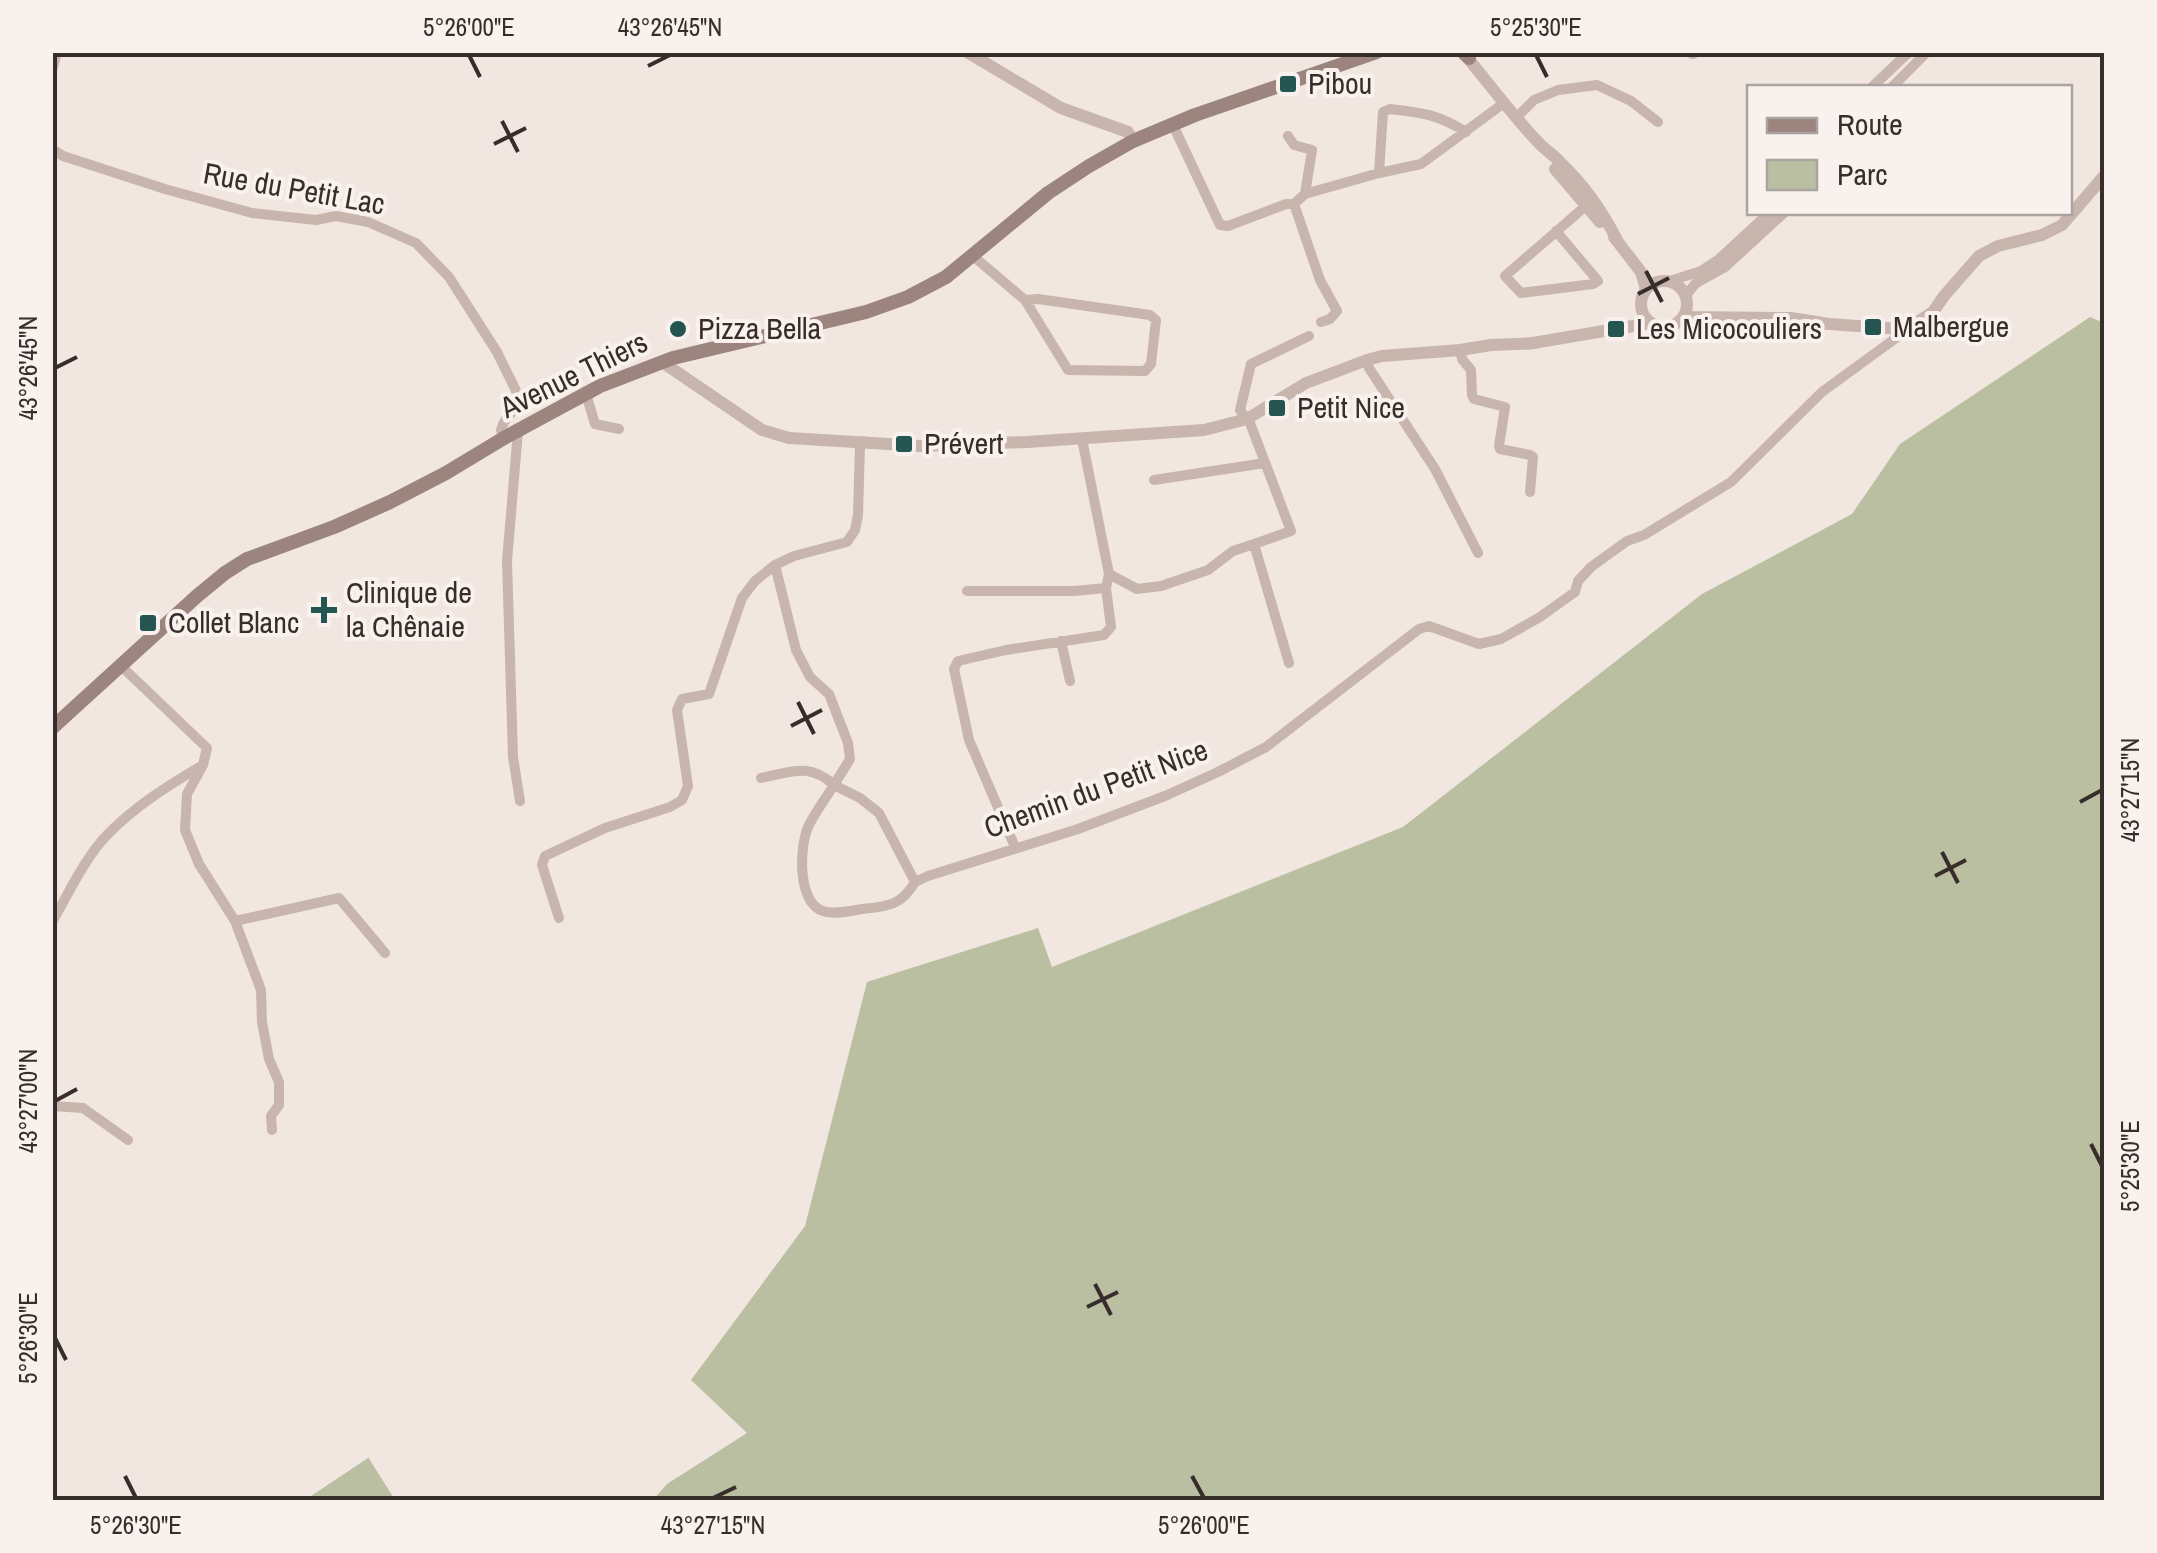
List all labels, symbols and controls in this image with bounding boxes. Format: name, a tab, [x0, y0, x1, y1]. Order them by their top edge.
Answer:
text: 5°26'00"E	[423, 10, 515, 44]
text: 43°26'45"N	[618, 10, 722, 44]
text: 5°25'30"E	[1490, 10, 1582, 44]
place label: Pibou	[1308, 63, 1372, 103]
marker: Pibou	[1277, 73, 1299, 95]
legend	[1747, 85, 2072, 215]
text: Route	[1837, 104, 1903, 144]
street label: Rue du Petit Lac	[200, 152, 388, 224]
text: Parc	[1837, 154, 1888, 194]
place label: Malbergue	[1893, 306, 2009, 346]
place label: Pizza Bella	[698, 308, 821, 348]
place label: Les Micocouliers	[1636, 308, 1822, 348]
text: 43°26'45"N	[11, 316, 45, 420]
marker: Malbergue	[1862, 316, 1884, 338]
marker: Pizza Bella	[667, 318, 689, 340]
marker: Les Micocouliers	[1605, 318, 1627, 340]
street label: Avenue Thiers	[492, 321, 654, 427]
place label: Petit Nice	[1297, 387, 1405, 427]
marker: Petit Nice	[1266, 397, 1288, 419]
place label: Prévert	[924, 423, 1003, 463]
marker: Prévert	[893, 433, 915, 455]
place label: Clinique de la Chênaie	[346, 572, 472, 646]
marker: Clinique de la Chênaie	[311, 597, 337, 623]
place label: Collet Blanc	[168, 602, 299, 642]
marker: Collet Blanc	[137, 612, 159, 634]
street label: Chemin du Petit Nice	[978, 729, 1213, 847]
text: 43°27'15"N	[2113, 738, 2147, 842]
text: 43°27'00"N	[11, 1049, 45, 1153]
text: 5°25'30"E	[2113, 1120, 2147, 1212]
text: 5°26'30"E	[11, 1292, 45, 1384]
text: 5°26'30"E	[90, 1508, 182, 1542]
text: 43°27'15"N	[661, 1508, 765, 1542]
text: 5°26'00"E	[1158, 1508, 1250, 1542]

